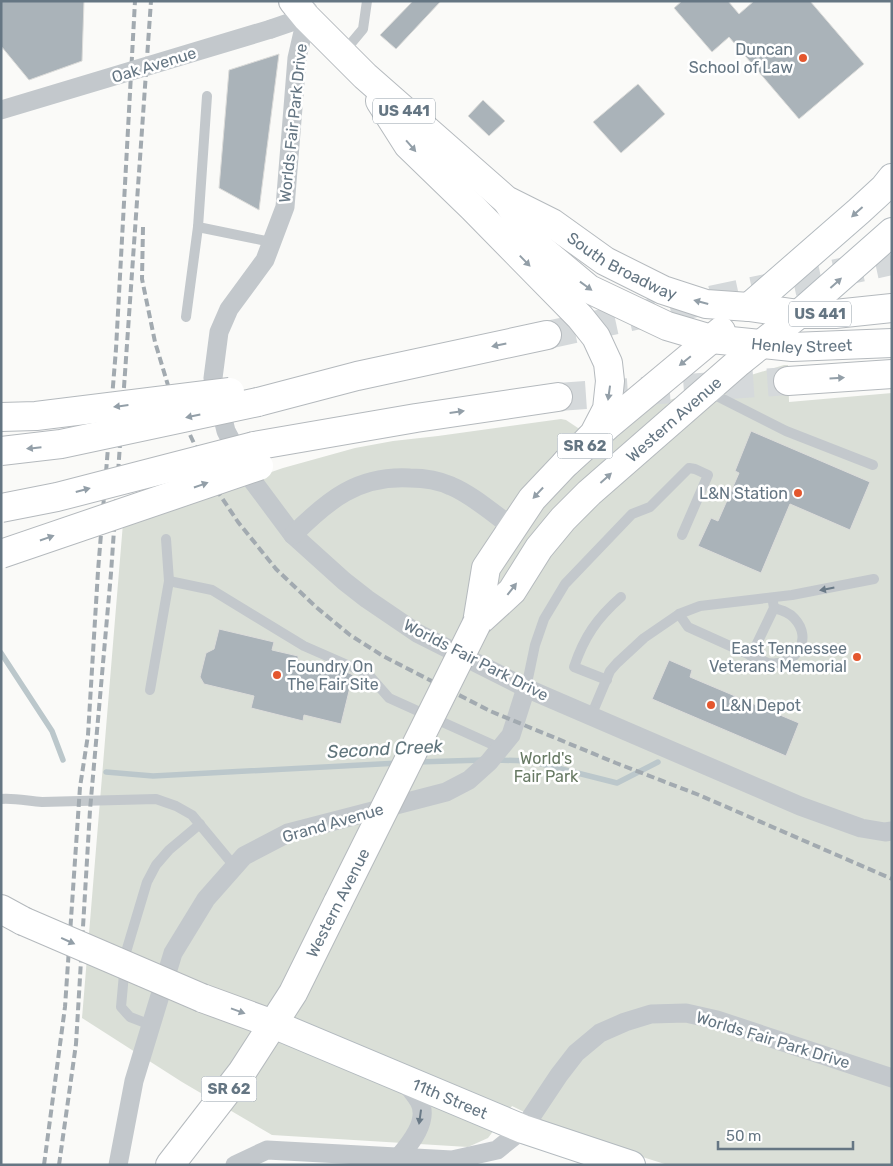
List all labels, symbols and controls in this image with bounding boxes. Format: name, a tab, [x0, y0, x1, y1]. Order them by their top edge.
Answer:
place label: Duncan School of Law	[689, 40, 793, 77]
street label: Worlds Fair Park Drive	[275, 42, 311, 204]
street label: Oak Avenue	[109, 43, 199, 87]
marker: Duncan School of Law	[797, 52, 809, 64]
road number: US 441	[373, 98, 435, 124]
one-way arrow	[405, 140, 416, 153]
one-way arrow	[851, 207, 864, 218]
street label: South Broadway	[564, 228, 680, 303]
one-way arrow	[519, 255, 531, 267]
one-way arrow	[830, 277, 843, 288]
one-way arrow	[579, 281, 593, 291]
one-way arrow	[693, 298, 709, 306]
road number: US 441	[789, 302, 851, 326]
street label: Henley Street	[750, 334, 853, 357]
one-way arrow	[491, 341, 507, 349]
one-way arrow	[678, 355, 691, 366]
street label: Western Avenue	[622, 372, 725, 466]
one-way arrow	[829, 374, 845, 382]
one-way arrow	[605, 385, 613, 401]
one-way arrow	[113, 402, 129, 410]
one-way arrow	[449, 407, 465, 415]
one-way arrow	[186, 412, 201, 420]
road number: SR 62	[558, 434, 612, 458]
one-way arrow	[26, 444, 42, 452]
one-way arrow	[599, 472, 611, 484]
one-way arrow	[194, 481, 209, 489]
place label: L&N Station	[699, 484, 788, 503]
one-way arrow	[76, 486, 91, 494]
one-way arrow	[532, 486, 544, 498]
marker: L&N Station	[792, 487, 804, 499]
one-way arrow	[40, 534, 55, 541]
one-way arrow	[507, 582, 517, 596]
one-way arrow	[818, 585, 834, 593]
street label: Worlds Fair Park Drive	[400, 615, 552, 705]
place label: East Tennessee Veterans Memorial	[709, 639, 847, 676]
marker: East Tennessee Veterans Memorial	[851, 651, 863, 663]
place label: Foundry On The Fair Site	[287, 657, 379, 694]
marker: Foundry On The Fair Site	[271, 669, 283, 681]
place label: L&N Depot	[721, 696, 801, 715]
marker: L&N Depot	[705, 699, 717, 711]
water label: Second Creek	[327, 735, 444, 763]
park label: World's Fair Park	[514, 749, 579, 786]
street label: Grand Avenue	[280, 799, 386, 847]
street label: Western Avenue	[302, 845, 374, 961]
one-way arrow	[61, 937, 75, 945]
one-way arrow	[230, 1008, 245, 1015]
street label: Worlds Fair Park Drive	[694, 1008, 852, 1072]
street label: 11th Street	[409, 1074, 491, 1123]
road number: SR 62	[202, 1076, 256, 1102]
one-way arrow	[416, 1109, 424, 1125]
scale bar	[718, 1118, 853, 1150]
text: 50 m	[726, 1127, 761, 1145]

